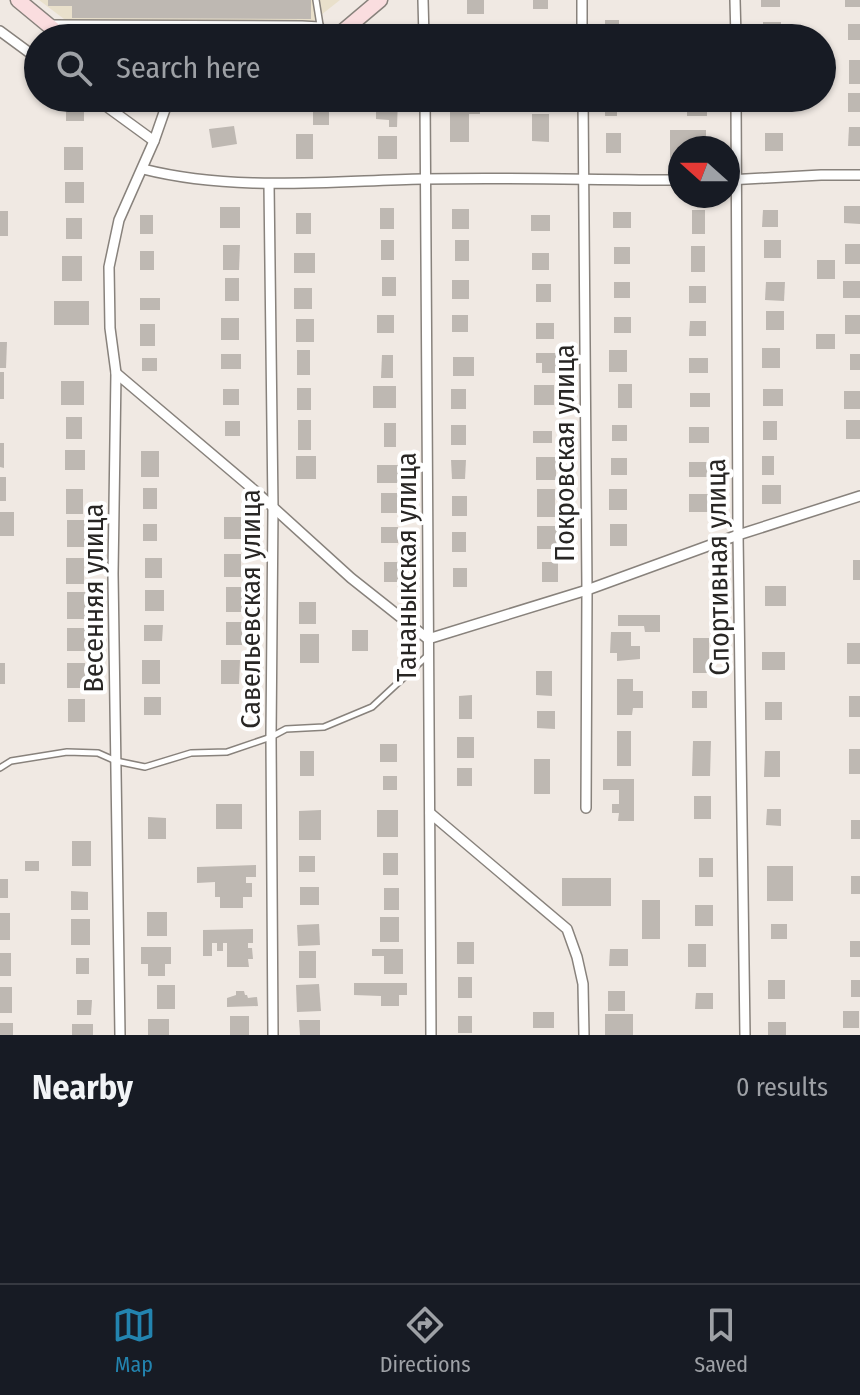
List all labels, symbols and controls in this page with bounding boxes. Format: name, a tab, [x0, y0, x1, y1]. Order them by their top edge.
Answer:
search box	[24, 24, 836, 112]
icon: search	[52, 46, 96, 90]
text: Search here	[116, 50, 261, 86]
north arrow	[668, 136, 740, 208]
street label: Покровская улица	[548, 344, 581, 562]
street label: Тананыкская улица	[390, 452, 423, 682]
street label: Спортивная улица	[699, 458, 736, 676]
street label: Савельевская улица	[234, 489, 267, 729]
street label: Весенняя улица	[77, 504, 110, 692]
text: Nearby	[32, 1067, 133, 1108]
text: 0 results	[736, 1072, 828, 1103]
tab: Map	[112, 1303, 156, 1378]
tab: Directions	[380, 1303, 471, 1378]
tab: Saved	[694, 1303, 748, 1378]

